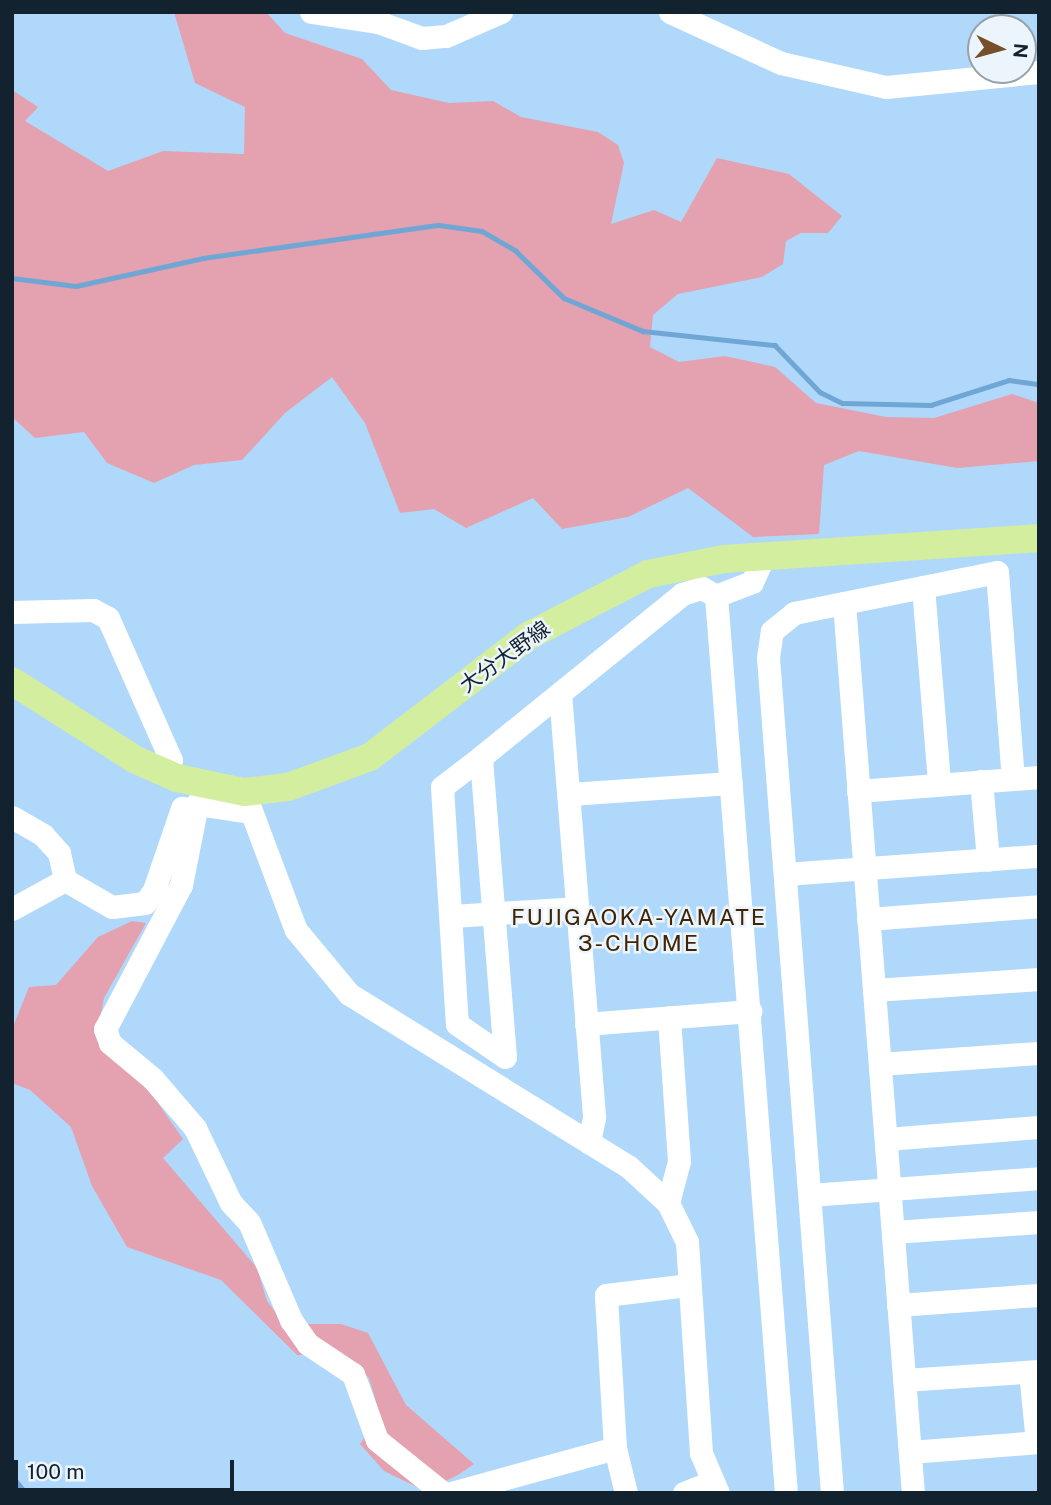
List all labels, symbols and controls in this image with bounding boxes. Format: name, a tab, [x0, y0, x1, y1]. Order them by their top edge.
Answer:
north arrow	[967, 14, 1037, 84]
text: N	[1009, 42, 1033, 59]
street label: 大分大野線	[455, 616, 555, 698]
district label: FUJIGAOKA-YAMATE 3-CHOME	[513, 903, 765, 957]
scale bar	[18, 1446, 238, 1490]
text: 100 m	[27, 1459, 84, 1484]

